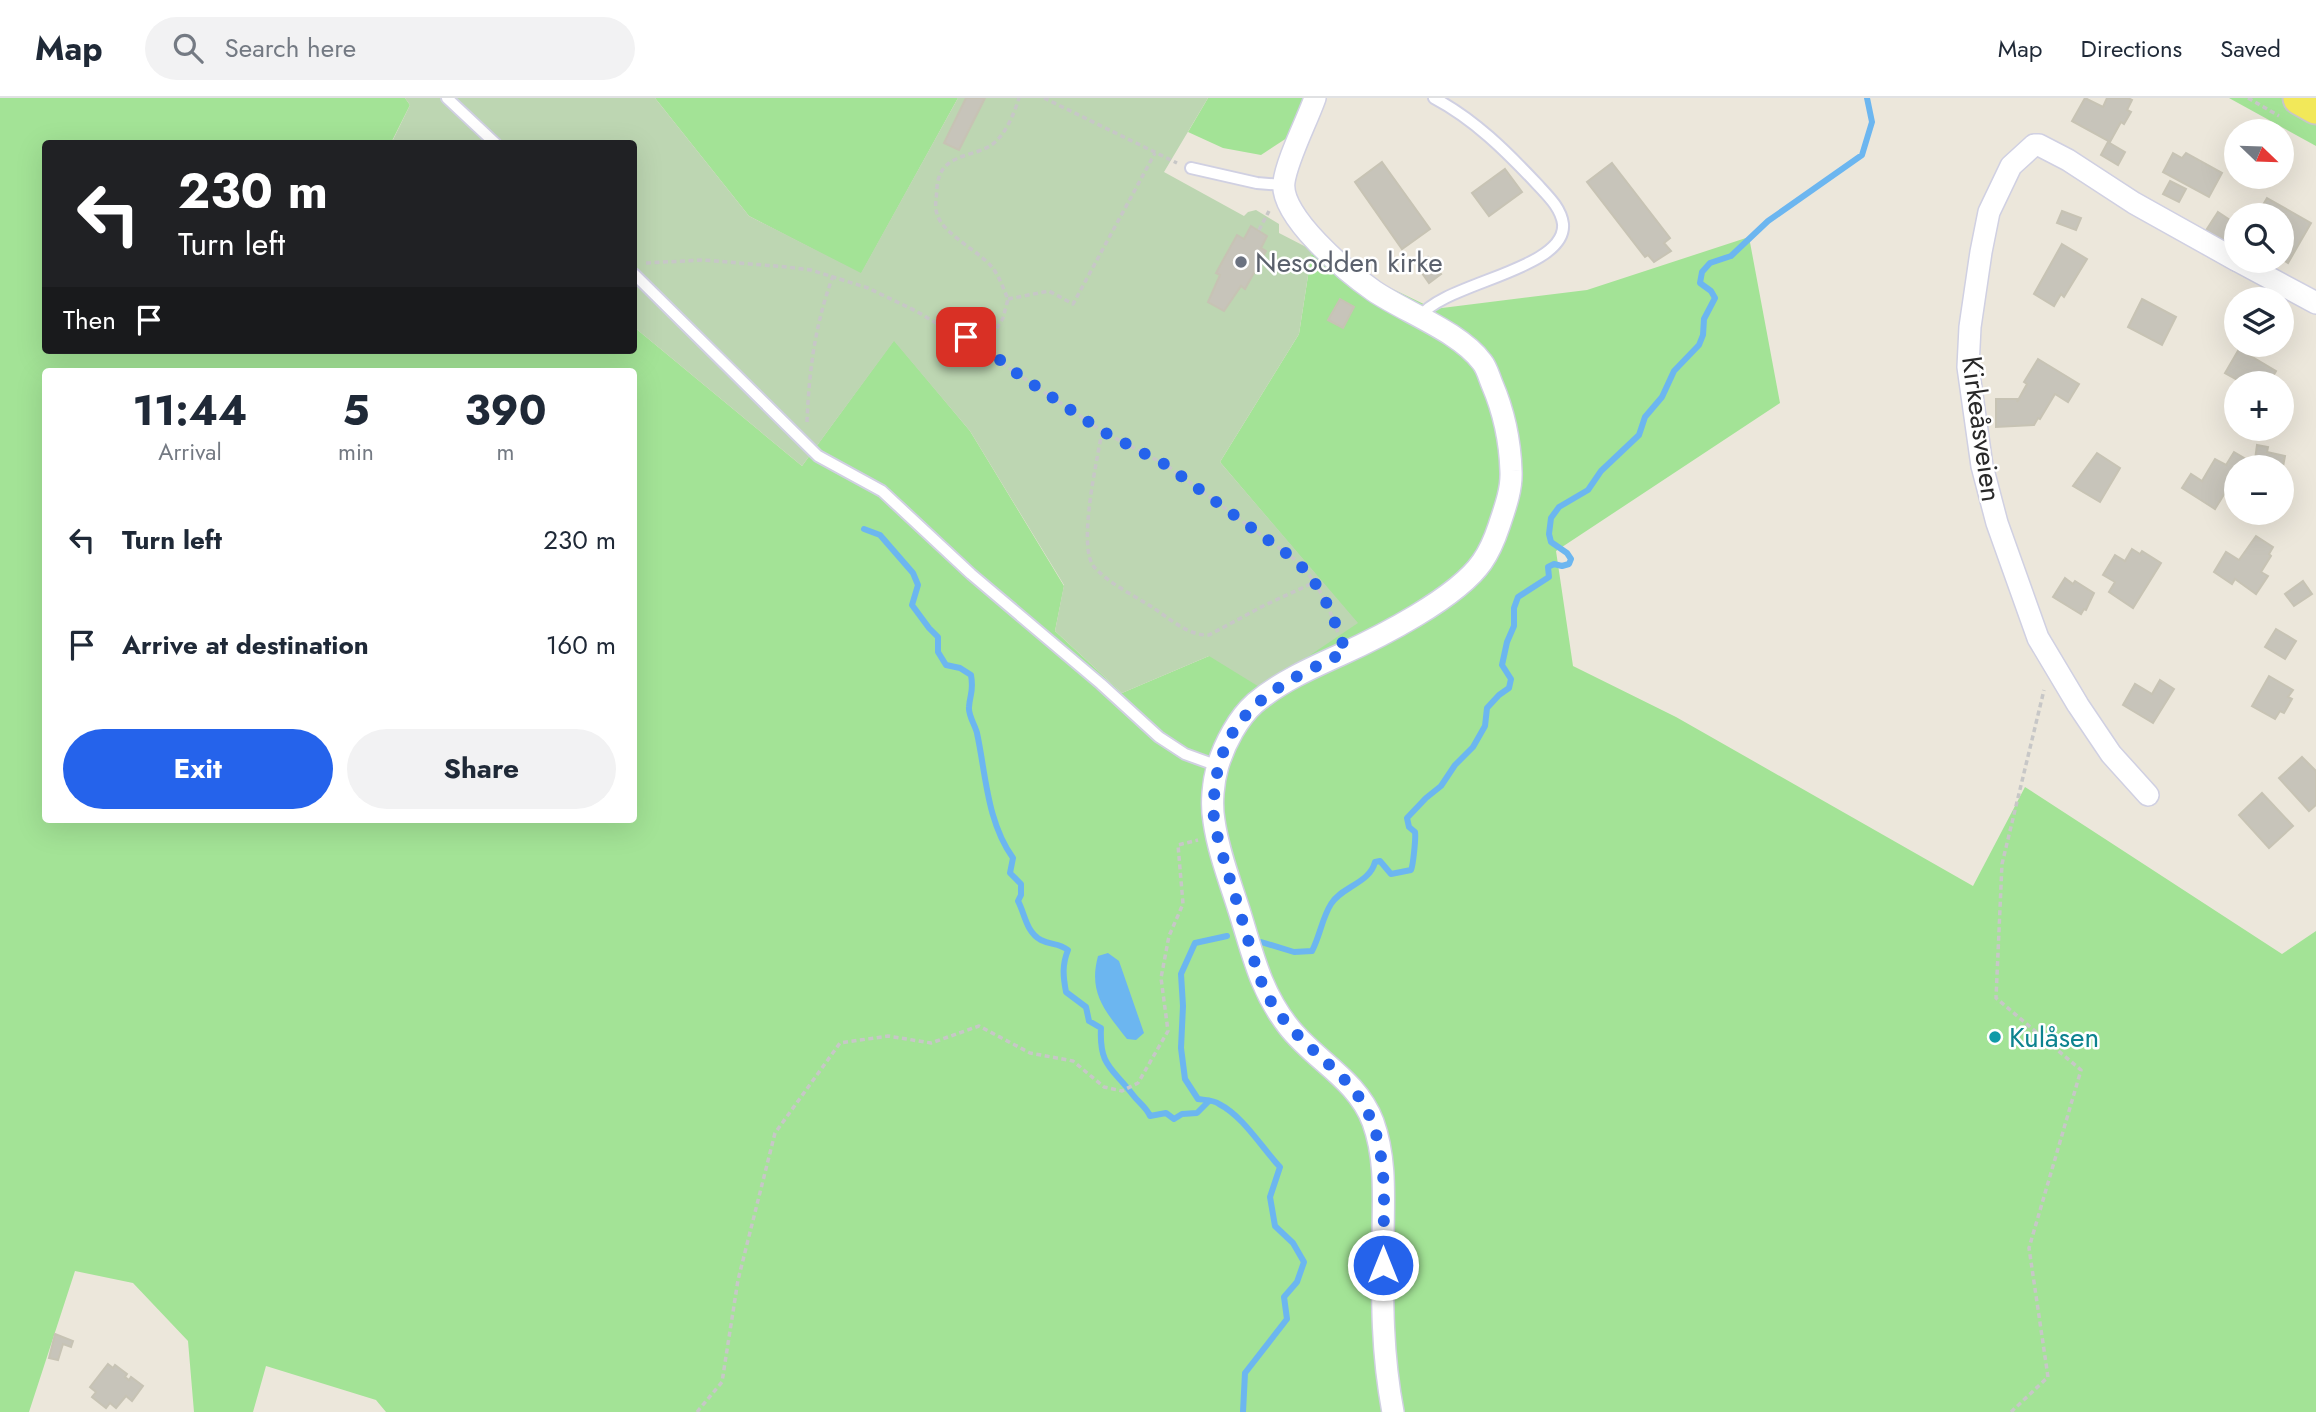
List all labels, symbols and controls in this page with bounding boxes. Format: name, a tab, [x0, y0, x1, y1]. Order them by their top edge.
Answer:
search box	[145, 17, 635, 80]
text: Map	[35, 25, 103, 72]
icon: search	[169, 29, 207, 67]
text: Search here	[225, 29, 356, 67]
text: Map	[1998, 31, 2043, 66]
text: Directions	[2081, 31, 2182, 66]
text: Saved	[2220, 31, 2281, 66]
north arrow	[2224, 119, 2294, 189]
map controls	[2224, 119, 2294, 525]
text: 230 m	[178, 156, 328, 226]
icon: left	[63, 168, 154, 259]
button: search	[2224, 203, 2294, 273]
text: Turn left	[178, 221, 285, 267]
place label: Nesodden kirke	[1255, 242, 1443, 283]
marker: Nesodden kirke	[1233, 254, 1249, 270]
button: layers	[2224, 287, 2294, 357]
text: Then	[63, 301, 116, 339]
icon: arrive	[130, 301, 168, 339]
pin	[936, 307, 996, 367]
icon: arrive	[947, 318, 985, 356]
street label: Kirkeåsveien	[1951, 354, 2012, 504]
button: +	[2224, 371, 2294, 441]
text: 11:44	[133, 380, 247, 441]
text: 5	[342, 380, 370, 441]
text: 390	[464, 380, 546, 441]
text: Arrival	[158, 435, 222, 469]
text: min	[338, 435, 374, 469]
text: m	[496, 435, 514, 469]
button: −	[2224, 455, 2294, 525]
icon: left	[63, 521, 101, 559]
text: Turn left	[122, 521, 222, 559]
text: 230 m	[543, 521, 616, 559]
icon: arrive	[63, 626, 101, 664]
text: Arrive at destination	[122, 626, 369, 664]
text: 160 m	[546, 626, 616, 664]
button: Exit	[63, 729, 333, 809]
button: Share	[347, 729, 616, 809]
place label: Kulåsen	[2009, 1017, 2099, 1058]
marker: Kulåsen	[1987, 1029, 2003, 1045]
position arrow	[1346, 1228, 1420, 1302]

